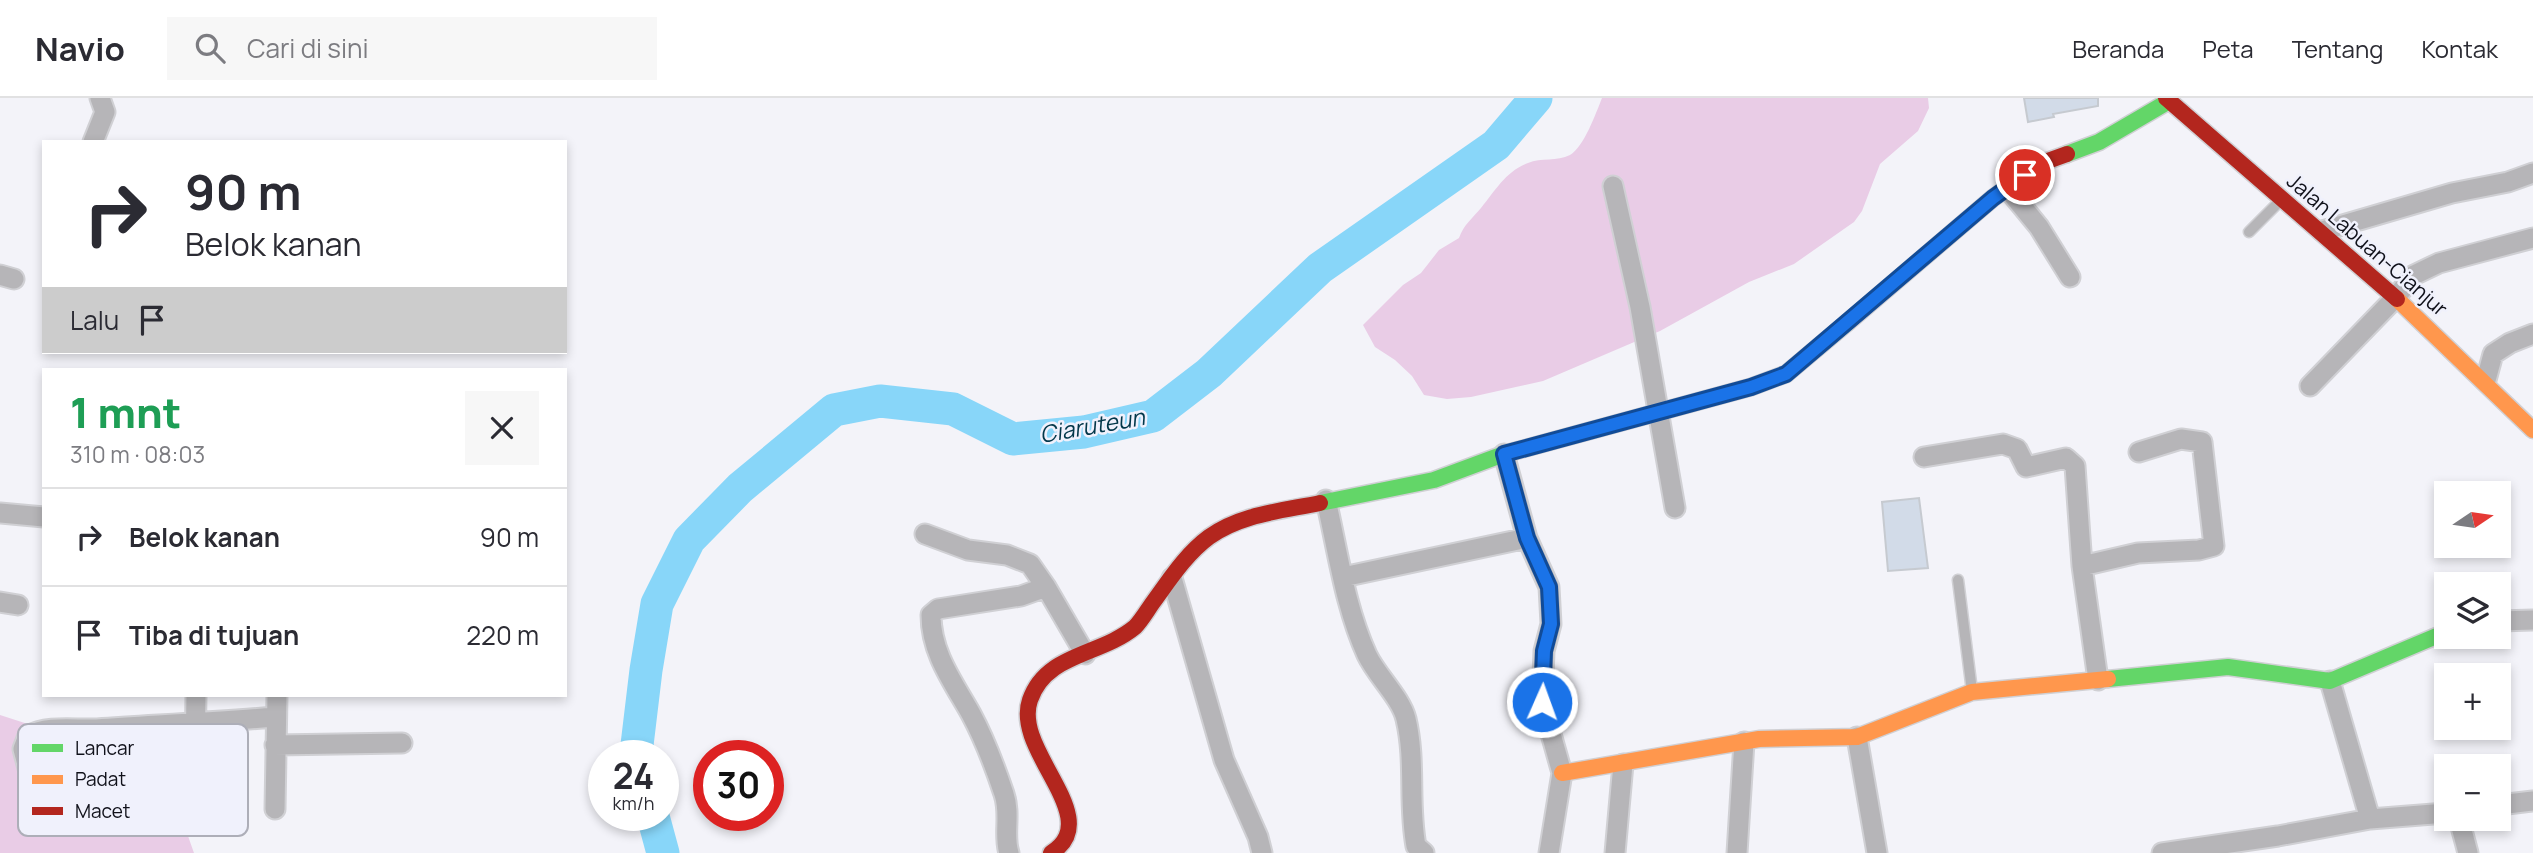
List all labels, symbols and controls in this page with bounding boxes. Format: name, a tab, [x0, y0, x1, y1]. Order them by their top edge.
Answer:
search box	[167, 17, 657, 80]
text: Navio	[35, 26, 125, 71]
icon: search	[191, 29, 229, 67]
text: Cari di sini	[247, 30, 369, 66]
text: Beranda	[2072, 32, 2164, 65]
text: Peta	[2202, 32, 2254, 65]
text: Tentang	[2292, 32, 2383, 65]
text: Kontak	[2421, 32, 2498, 65]
pin	[1995, 145, 2055, 205]
icon: arrive	[2006, 156, 2044, 194]
text: 90 m	[185, 158, 302, 225]
street label: Jalan Labuan-Cianjur	[2281, 167, 2454, 322]
icon: right	[70, 168, 161, 259]
text: Belok kanan	[185, 222, 361, 266]
icon: arrive	[133, 301, 171, 339]
text: Lalu	[70, 302, 119, 338]
text: 1 mnt	[70, 383, 181, 441]
button: close	[465, 391, 539, 465]
water label: Ciaruteun	[1037, 400, 1148, 450]
text: 310 m · 08:03	[70, 438, 205, 470]
north arrow	[2434, 481, 2511, 558]
map controls	[2434, 481, 2511, 831]
icon: right	[70, 518, 108, 556]
text: Belok kanan	[129, 519, 280, 555]
text: 90 m	[480, 519, 539, 555]
button: layers	[2434, 572, 2511, 649]
icon: arrive	[70, 616, 108, 654]
text: Tiba di tujuan	[129, 617, 299, 653]
text: 220 m	[466, 617, 539, 653]
button: +	[2434, 663, 2511, 740]
position arrow	[1505, 665, 1579, 739]
legend	[18, 724, 248, 836]
text: Lancar	[75, 735, 134, 761]
speed limit sign: 30	[693, 740, 784, 831]
text: 24	[613, 752, 654, 800]
button: −	[2434, 754, 2511, 831]
text: Padat	[75, 766, 126, 792]
text: km/h	[613, 791, 654, 815]
text: Macet	[75, 798, 130, 824]

